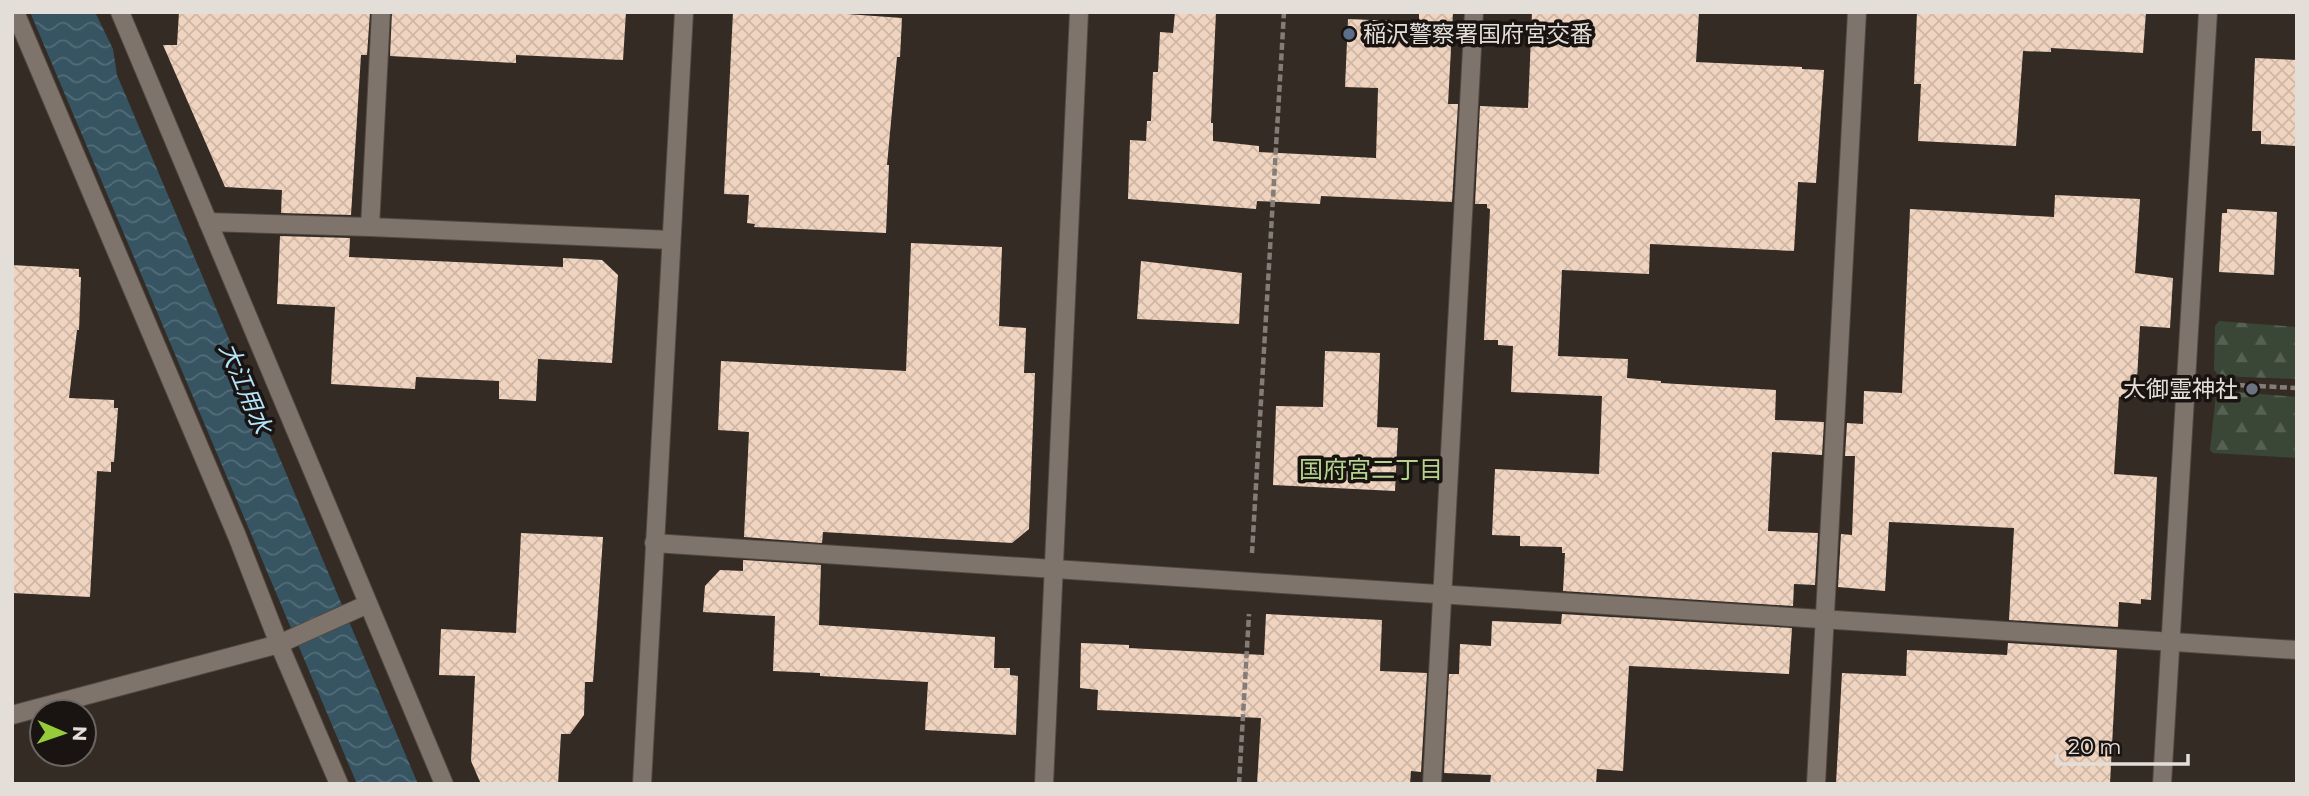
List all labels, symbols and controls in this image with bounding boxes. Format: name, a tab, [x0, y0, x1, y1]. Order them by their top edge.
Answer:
place label: 稲沢警察署国府宮交番	[1363, 20, 1593, 48]
marker: 稲沢警察署国府宮交番	[1341, 26, 1357, 42]
water label: 大江用水	[213, 338, 279, 440]
place label: 大御霊神社	[2123, 375, 2238, 403]
marker: 大御霊神社	[2244, 381, 2260, 397]
district label: 国府宮二丁目	[1299, 455, 1443, 484]
north arrow	[28, 698, 98, 768]
scale bar	[2057, 722, 2188, 766]
text: N	[68, 725, 91, 742]
text: 20 m	[2068, 734, 2122, 759]

